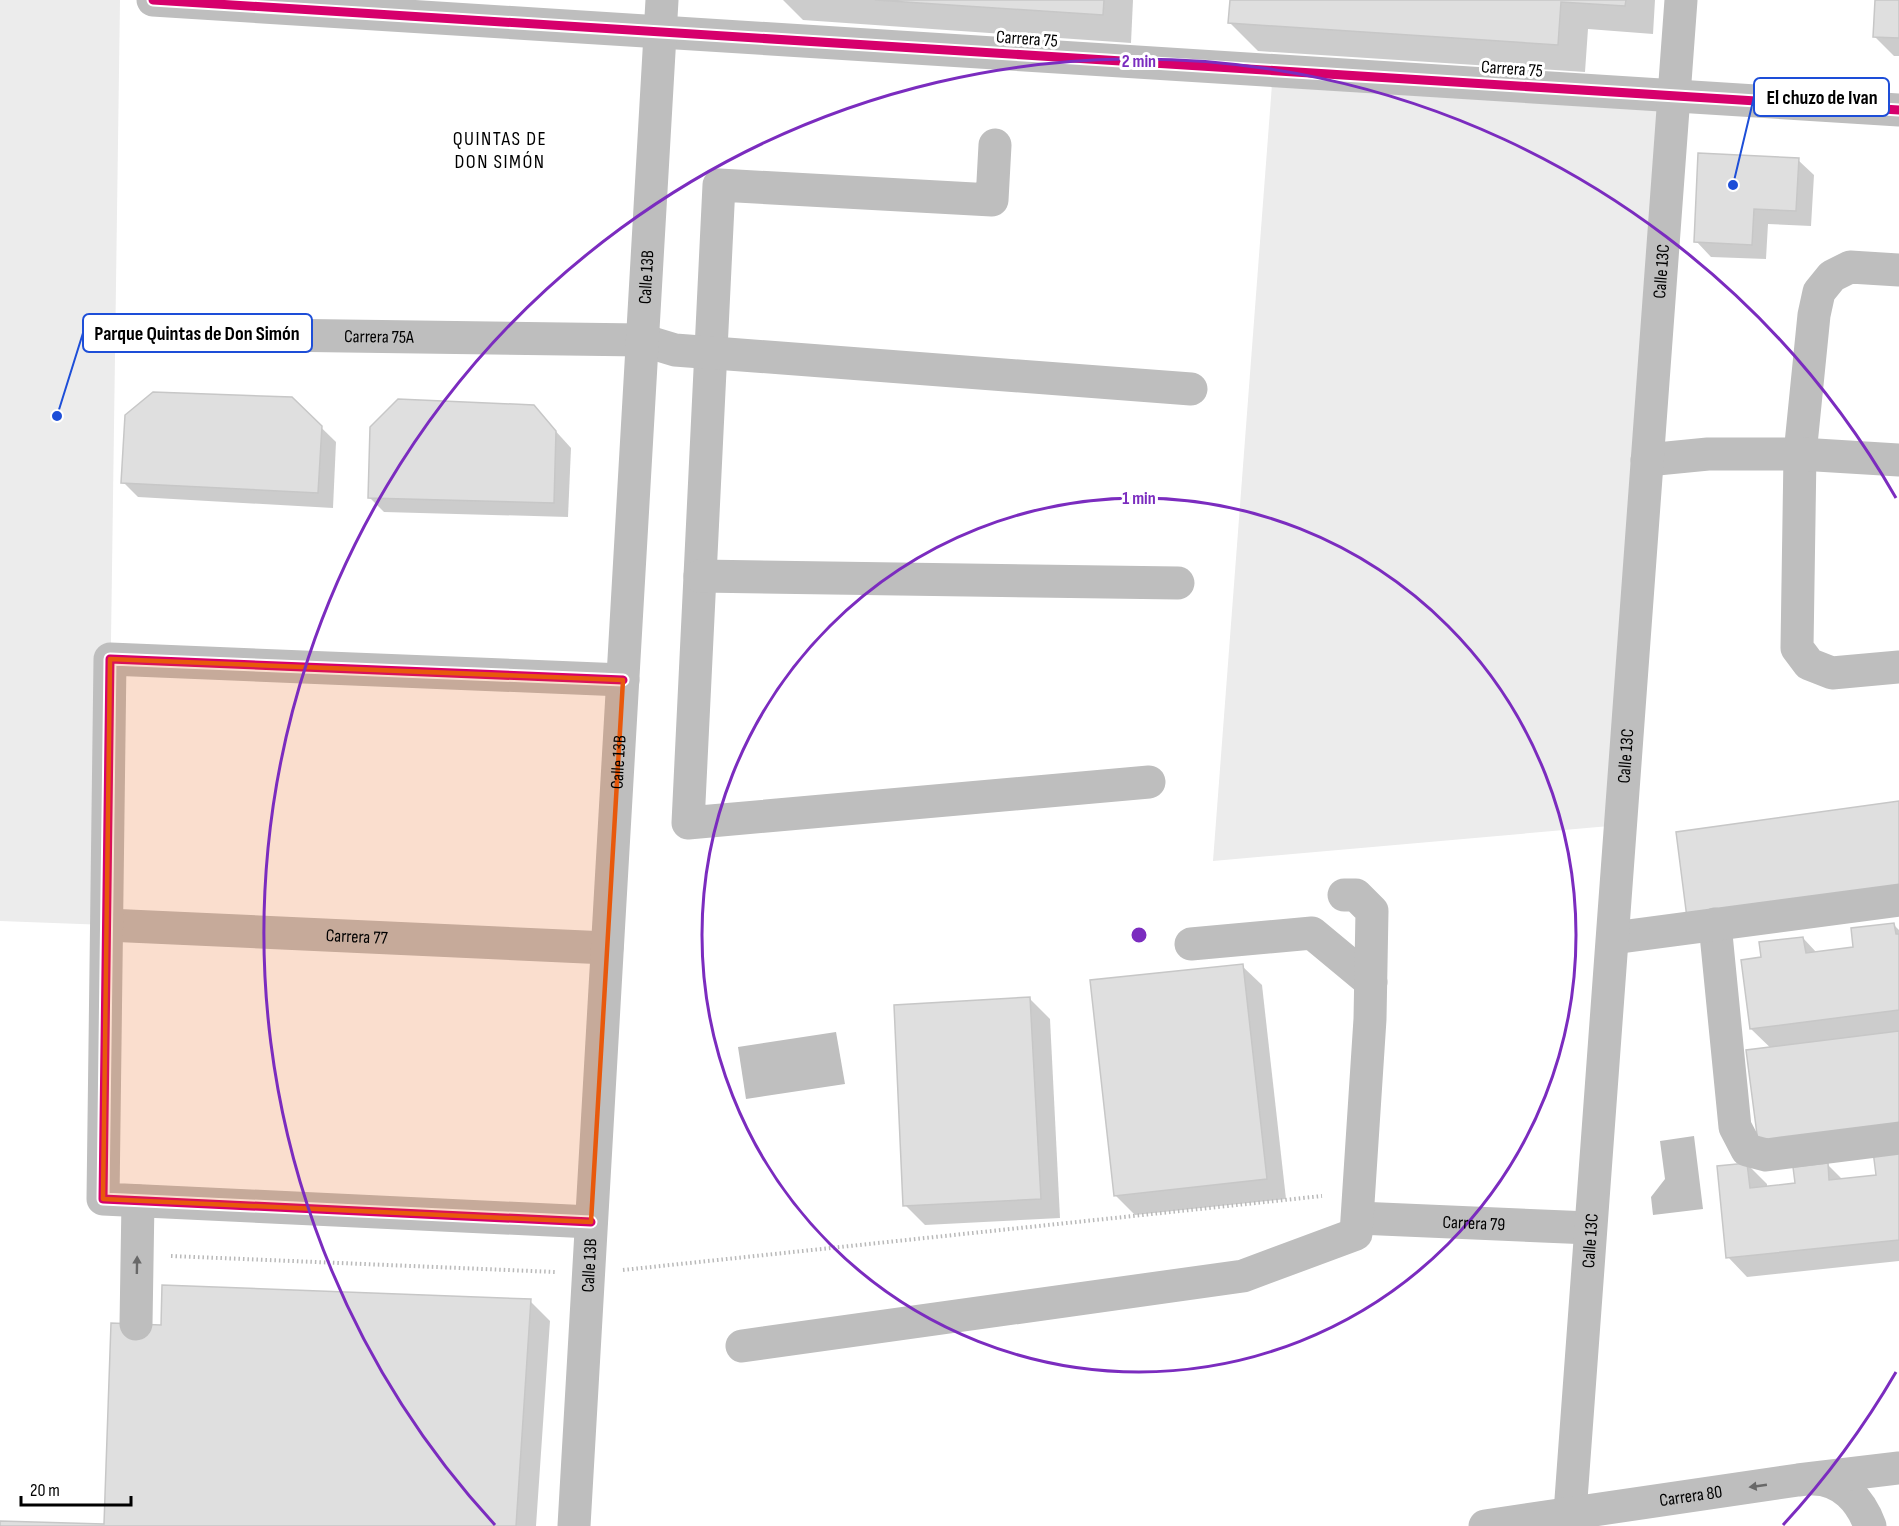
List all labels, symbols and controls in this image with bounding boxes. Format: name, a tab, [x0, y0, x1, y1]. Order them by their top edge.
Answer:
street label: Carrera 75	[995, 26, 1059, 52]
text: 2 min	[1122, 51, 1156, 72]
street label: Carrera 75	[1480, 56, 1544, 82]
callout: El chuzo de Ivan	[1754, 78, 1889, 116]
text: El chuzo de Ivan	[1766, 86, 1878, 110]
district label: QUINTAS DE DON SIMÓN	[453, 127, 547, 174]
street label: Calle 13C	[1649, 243, 1674, 299]
street label: Calle 13B	[634, 249, 658, 305]
callout: Parque Quintas de Don Simón	[83, 314, 312, 352]
text: Parque Quintas de Don Simón	[94, 322, 300, 346]
street label: Carrera 75A	[344, 326, 414, 347]
text: 1 min	[1122, 488, 1156, 509]
street label: Calle 13C	[1613, 728, 1638, 784]
street label: Calle 13B	[606, 735, 630, 790]
street label: Carrera 77	[325, 925, 389, 948]
centre of rings	[1129, 925, 1149, 945]
street label: Carrera 79	[1442, 1211, 1506, 1235]
street label: Calle 13C	[1577, 1213, 1602, 1269]
street label: Calle 13B	[577, 1238, 601, 1293]
one-way arrow	[132, 1256, 142, 1275]
scale bar	[21, 1469, 130, 1507]
text: 20 m	[30, 1480, 60, 1501]
street label: Carrera 80	[1658, 1481, 1724, 1511]
one-way arrow	[1748, 1481, 1767, 1490]

